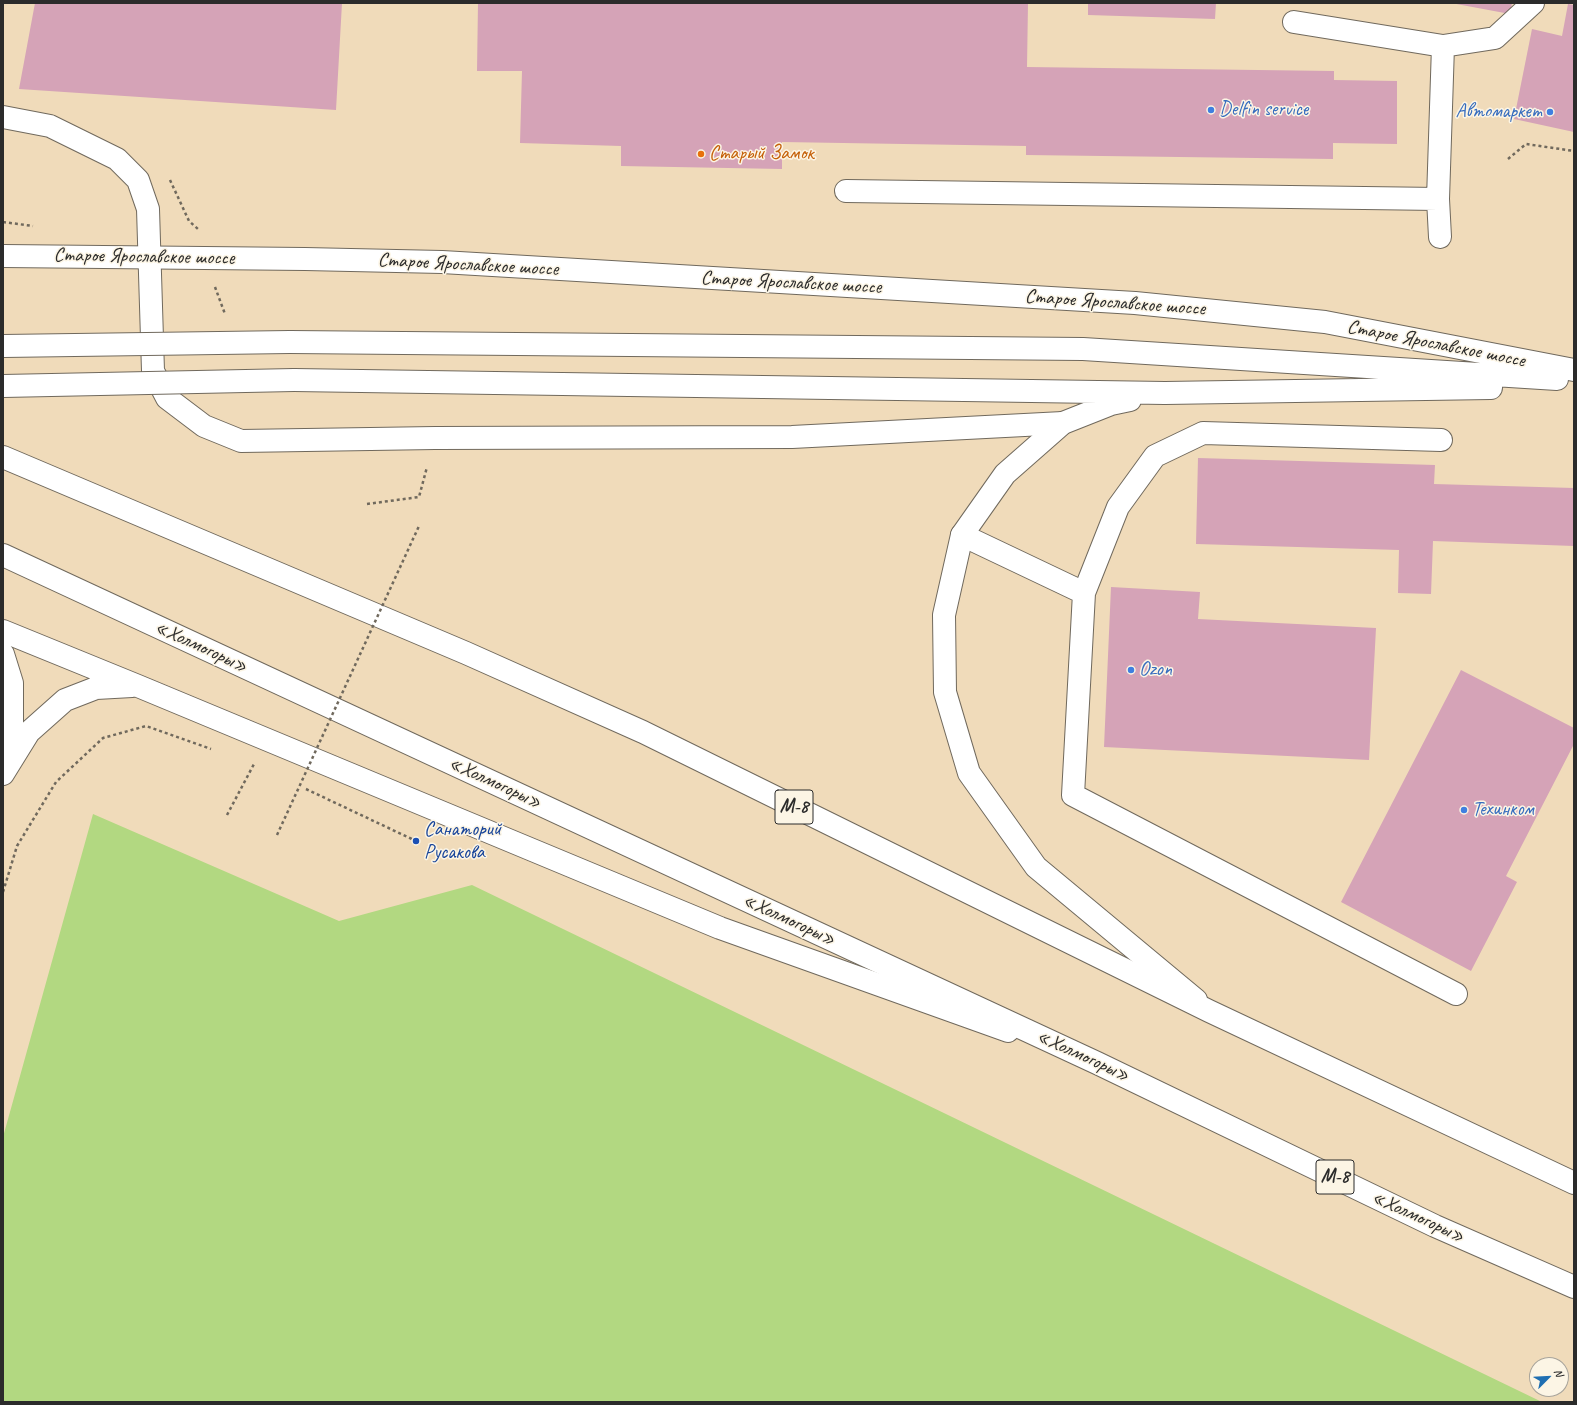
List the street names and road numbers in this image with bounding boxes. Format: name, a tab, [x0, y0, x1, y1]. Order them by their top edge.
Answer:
street label: Старое Ярославское шоссе	[53, 243, 235, 271]
street label: Старое Ярославское шоссе	[377, 248, 559, 282]
street label: Старое Ярославское шоссе	[700, 266, 882, 300]
street label: Старое Ярославское шоссе	[1024, 285, 1206, 321]
street label: Старое Ярославское шоссе	[1345, 315, 1527, 373]
street label: «Холмогоры»	[151, 615, 251, 679]
street label: «Холмогоры»	[445, 751, 545, 815]
road number: М-8	[775, 790, 813, 824]
street label: «Холмогоры»	[739, 888, 839, 952]
street label: «Холмогоры»	[1033, 1024, 1133, 1088]
road number: М-8	[1316, 1160, 1354, 1194]
street label: «Холмогоры»	[1368, 1185, 1468, 1249]

